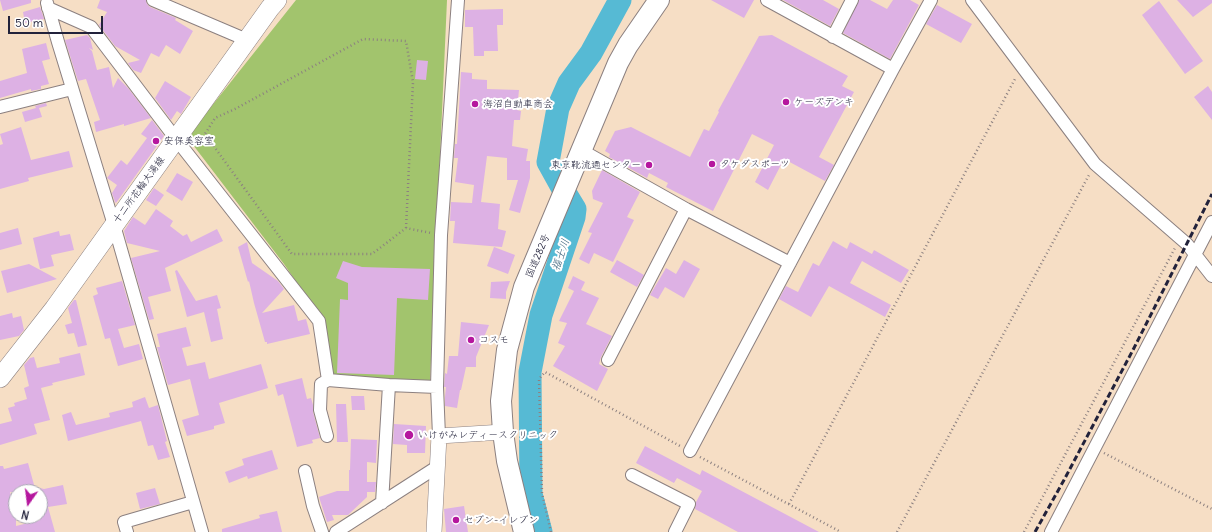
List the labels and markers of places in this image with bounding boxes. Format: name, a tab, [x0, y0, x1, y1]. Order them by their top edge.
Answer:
place label: ケーズデンキ	[794, 96, 854, 108]
marker: ケーズデンキ	[781, 97, 791, 107]
place label: 海沼自動車商会	[483, 98, 553, 110]
marker: 海沼自動車商会	[470, 99, 480, 109]
place label: 安保美容室	[164, 135, 214, 147]
marker: 安保美容室	[151, 136, 161, 146]
place label: タケダスポーツ	[720, 158, 790, 170]
place label: 東京靴流通センター	[551, 159, 641, 171]
marker: タケダスポーツ	[707, 159, 717, 169]
marker: 東京靴流通センター	[644, 160, 654, 170]
place label: コスモ	[479, 334, 509, 346]
marker: コスモ	[466, 335, 476, 345]
marker: いけがみレディースクリニック	[403, 429, 415, 441]
place label: いけがみレディースクリニック	[418, 429, 558, 441]
place label: セブン-イレブン	[464, 514, 538, 526]
marker: セブン-イレブン	[451, 515, 461, 525]

